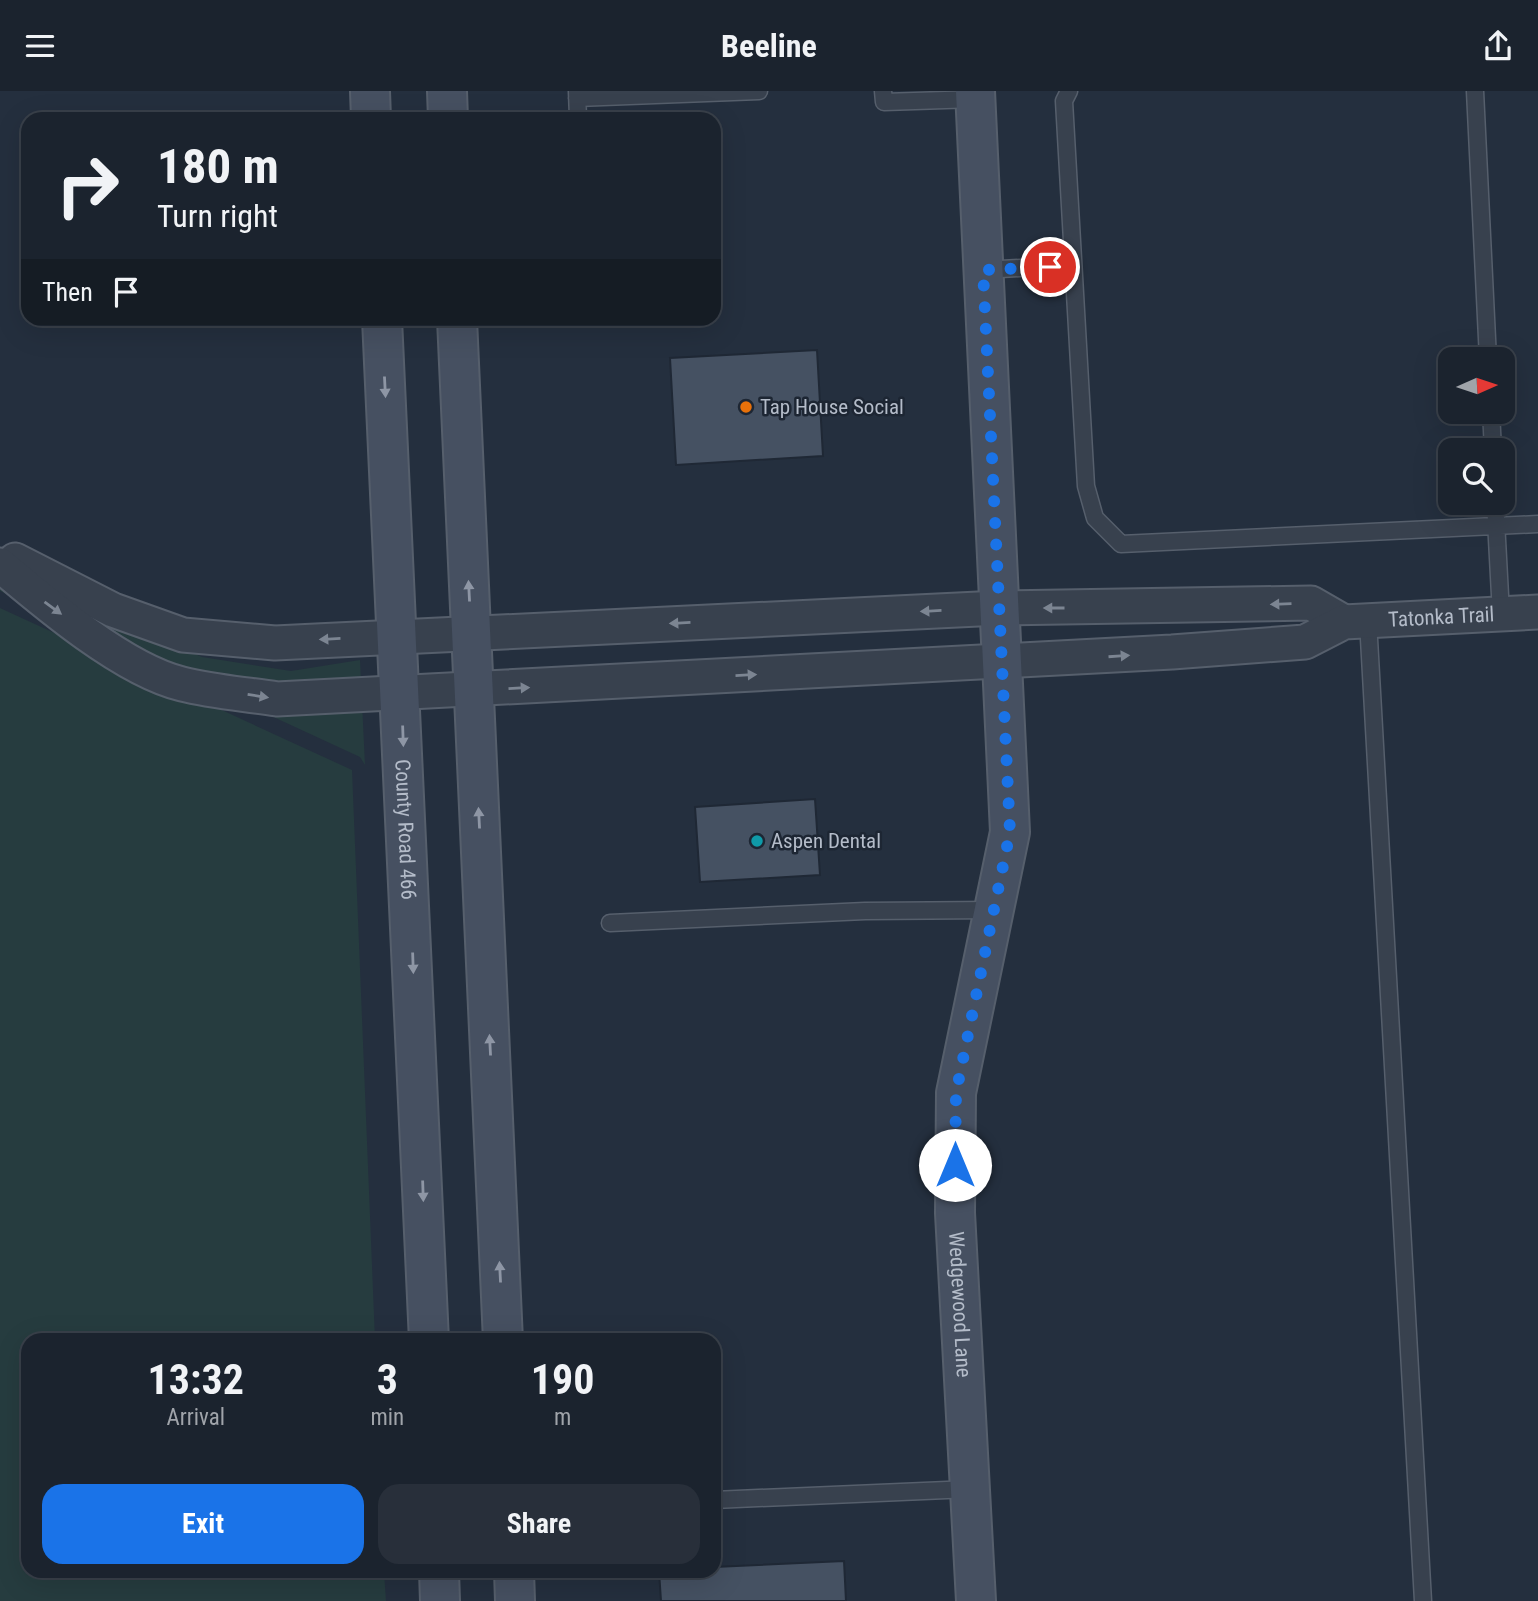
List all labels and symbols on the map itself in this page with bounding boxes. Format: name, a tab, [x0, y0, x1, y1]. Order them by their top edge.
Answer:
pin	[1020, 237, 1080, 297]
north arrow	[1438, 347, 1516, 423]
one-way arrow	[380, 376, 391, 398]
place label: Tap House Social	[760, 395, 904, 419]
marker: Tap House Social	[738, 399, 754, 415]
one-way arrow	[464, 579, 475, 601]
one-way arrow	[1270, 598, 1292, 610]
one-way arrow	[44, 601, 62, 615]
one-way arrow	[1042, 602, 1064, 614]
street label: Tatonka Trail	[1387, 602, 1495, 632]
one-way arrow	[920, 606, 942, 617]
one-way arrow	[668, 618, 690, 629]
one-way arrow	[319, 634, 341, 645]
one-way arrow	[1108, 650, 1130, 661]
one-way arrow	[735, 670, 757, 681]
one-way arrow	[508, 682, 530, 693]
one-way arrow	[247, 691, 269, 702]
one-way arrow	[398, 725, 409, 747]
street label: County Road 466	[390, 759, 421, 900]
one-way arrow	[474, 807, 485, 829]
place label: Aspen Dental	[771, 829, 881, 853]
marker: Aspen Dental	[749, 833, 765, 849]
one-way arrow	[408, 953, 419, 975]
one-way arrow	[484, 1034, 495, 1056]
position arrow	[918, 1128, 992, 1202]
one-way arrow	[417, 1180, 428, 1202]
street label: Wedgewood Lane	[944, 1231, 976, 1378]
one-way arrow	[495, 1261, 506, 1283]

